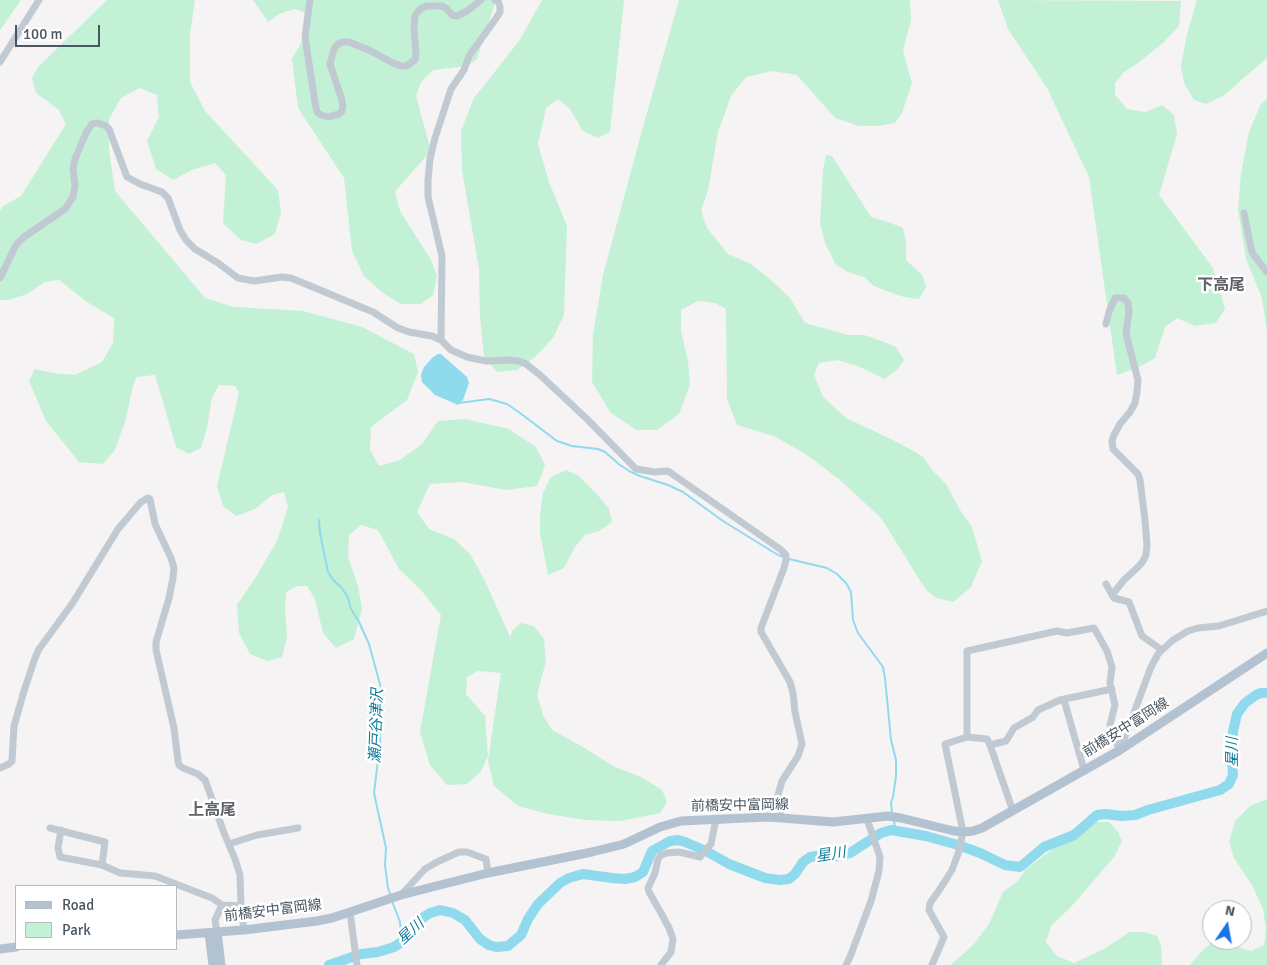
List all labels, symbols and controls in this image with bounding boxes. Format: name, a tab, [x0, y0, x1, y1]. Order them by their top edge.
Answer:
scale bar	[18, 15, 102, 47]
text: 100 m	[23, 25, 63, 43]
district label: 下高尾	[1197, 276, 1245, 296]
water label: 瀬戸谷津沢	[367, 688, 387, 764]
street label: 前橋安中富岡線	[1080, 695, 1172, 761]
water label: 星川	[1224, 737, 1242, 767]
street label: 前橋安中富岡線	[691, 797, 789, 815]
district label: 上高尾	[188, 801, 236, 821]
water label: 星川	[815, 844, 847, 866]
legend	[15, 885, 178, 950]
text: Road	[62, 896, 94, 914]
street label: 前橋安中富岡線	[223, 897, 323, 925]
north arrow	[1202, 900, 1252, 950]
text: N	[1223, 901, 1237, 920]
water label: 星川	[394, 915, 428, 949]
text: Park	[62, 921, 91, 939]

